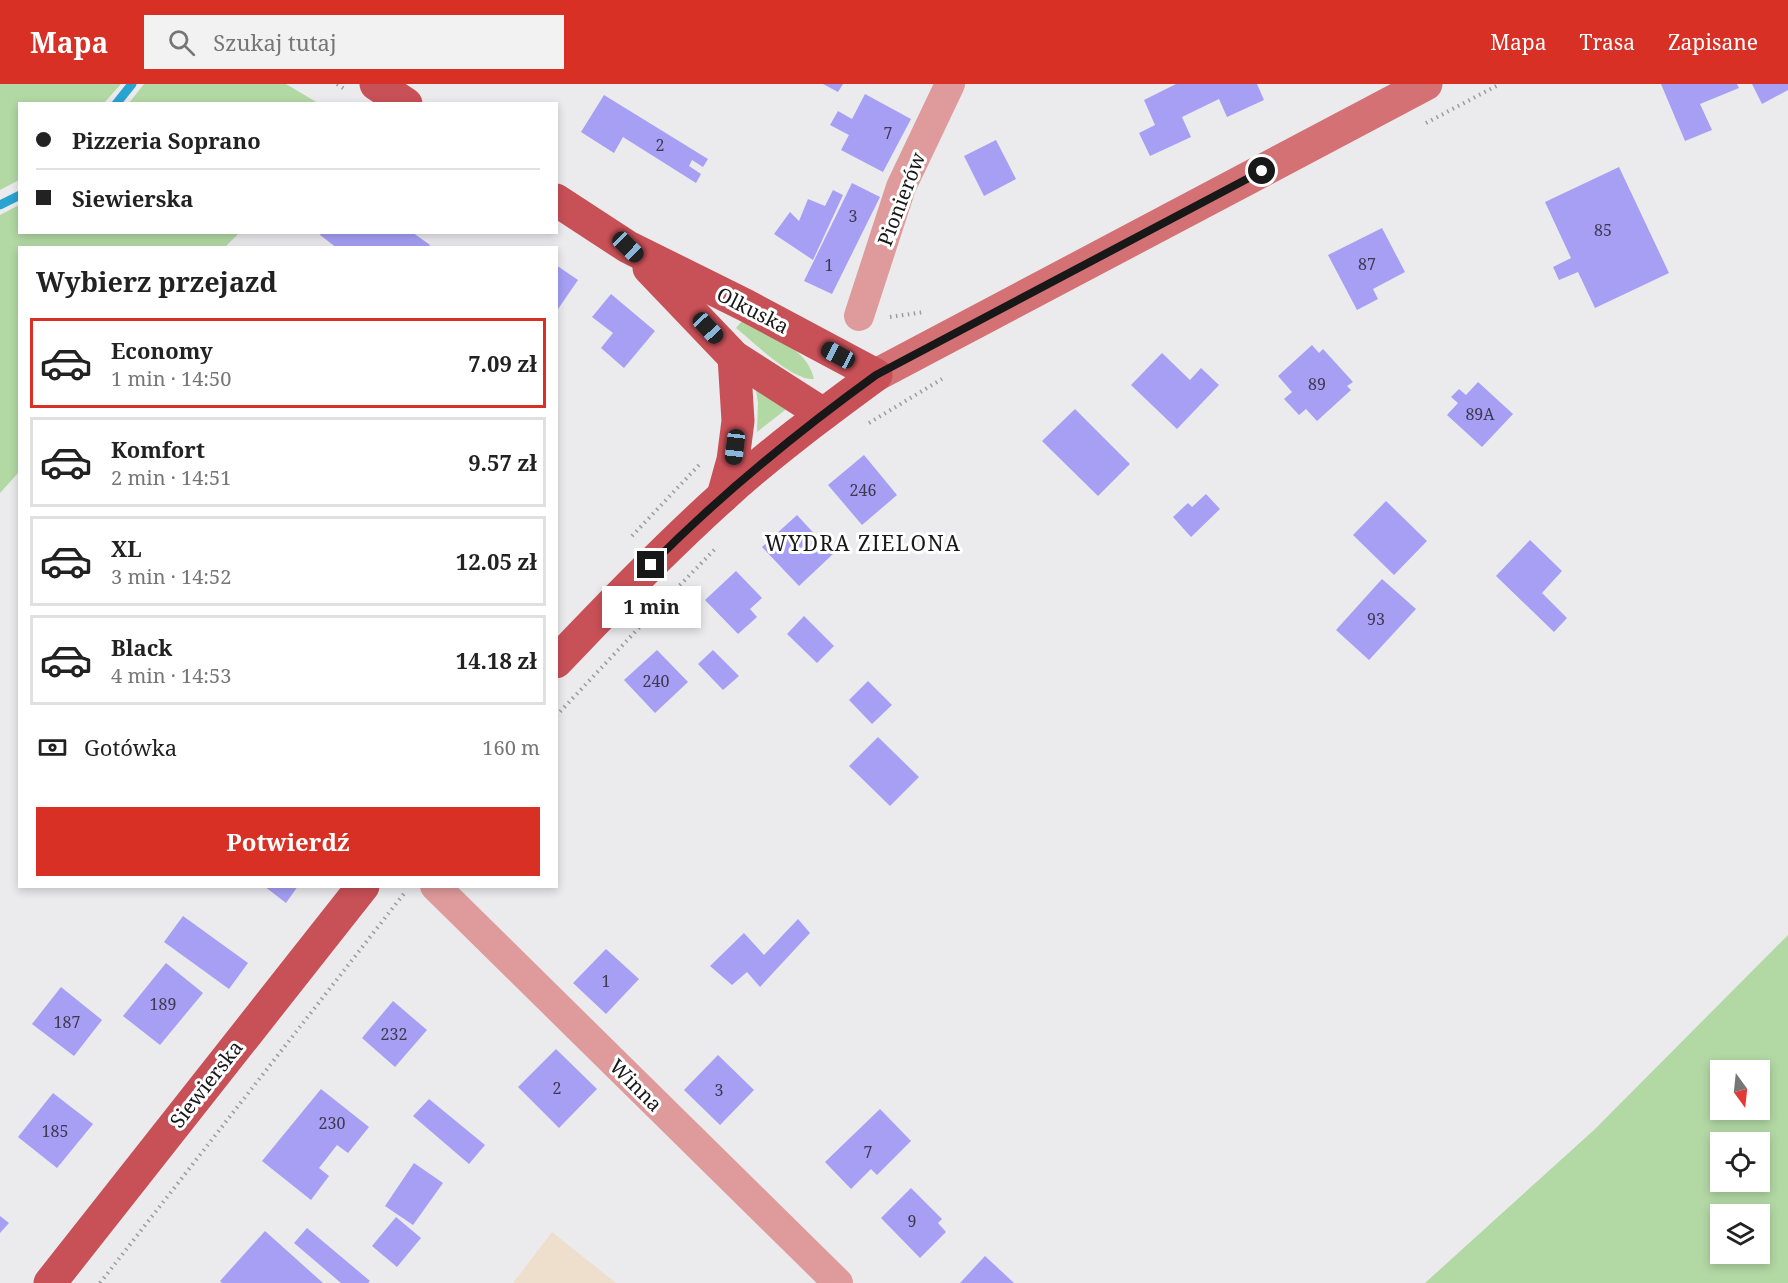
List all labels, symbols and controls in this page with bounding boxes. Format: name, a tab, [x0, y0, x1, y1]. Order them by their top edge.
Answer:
search box	[144, 15, 564, 69]
text: Mapa	[30, 23, 108, 61]
icon: search	[165, 26, 198, 59]
text: Szukaj tutaj	[213, 27, 337, 57]
text: Mapa	[1490, 28, 1547, 56]
text: Trasa	[1580, 28, 1635, 56]
text: Zapisane	[1668, 28, 1758, 56]
house number: 7	[884, 122, 893, 144]
text: Pizzeria Soprano	[72, 125, 261, 155]
house number: 2	[656, 134, 664, 156]
street label: Pionierów	[871, 148, 931, 250]
route start	[1248, 157, 1275, 184]
text: Siewierska	[72, 183, 194, 213]
house number: 3	[849, 205, 858, 227]
house number: 85	[1594, 219, 1612, 241]
car	[609, 228, 647, 266]
house number: 87	[1358, 253, 1376, 275]
house number: 1	[825, 254, 833, 276]
text: Wybierz przejazd	[36, 263, 277, 300]
street label: Olkuska	[712, 280, 794, 340]
car	[689, 309, 727, 347]
text: Economy	[111, 335, 213, 365]
icon: car	[39, 336, 93, 390]
car	[818, 339, 858, 371]
text: 7.09 zł	[468, 348, 537, 378]
text: 1 min · 14:50	[111, 365, 231, 392]
house number: 89	[1308, 373, 1326, 395]
house number: 89A	[1465, 403, 1495, 425]
car	[724, 428, 746, 466]
text: Komfort	[111, 434, 205, 464]
icon: car	[39, 435, 93, 489]
text: 9.57 zł	[468, 447, 537, 477]
text: 2 min · 14:51	[111, 464, 231, 491]
house number: 246	[850, 479, 876, 501]
district label: WYDRA ZIELONA	[765, 529, 961, 557]
text: XL	[111, 533, 142, 563]
icon: car	[39, 534, 93, 588]
text: 12.05 zł	[456, 546, 537, 576]
route end	[637, 551, 664, 578]
text: 3 min · 14:52	[111, 563, 231, 590]
callout: 1 min	[602, 586, 700, 628]
text: 1 min	[623, 593, 680, 620]
house number: 93	[1367, 608, 1385, 630]
text: Black	[111, 632, 172, 662]
icon: car	[39, 633, 93, 687]
text: 14.18 zł	[456, 645, 537, 675]
text: 4 min · 14:53	[111, 662, 231, 689]
house number: 240	[643, 670, 669, 692]
icon: cash	[36, 731, 69, 764]
text: Gotówka	[84, 732, 177, 762]
text: 160 m	[482, 734, 540, 761]
button: Potwierdź	[36, 807, 540, 876]
house number: 1	[602, 970, 610, 992]
house number: 189	[150, 993, 176, 1015]
house number: 187	[54, 1011, 80, 1033]
house number: 232	[381, 1023, 407, 1045]
street label: Siewierska	[163, 1035, 249, 1133]
street label: Winna	[604, 1053, 668, 1117]
north arrow	[1710, 1060, 1770, 1120]
map controls	[1710, 1060, 1770, 1264]
house number: 2	[553, 1077, 561, 1099]
house number: 3	[715, 1079, 724, 1101]
house number: 230	[319, 1112, 345, 1134]
house number: 185	[42, 1120, 68, 1142]
button: locate	[1710, 1132, 1770, 1192]
house number: 7	[864, 1141, 873, 1163]
button: layers	[1710, 1204, 1770, 1264]
house number: 9	[908, 1210, 916, 1232]

